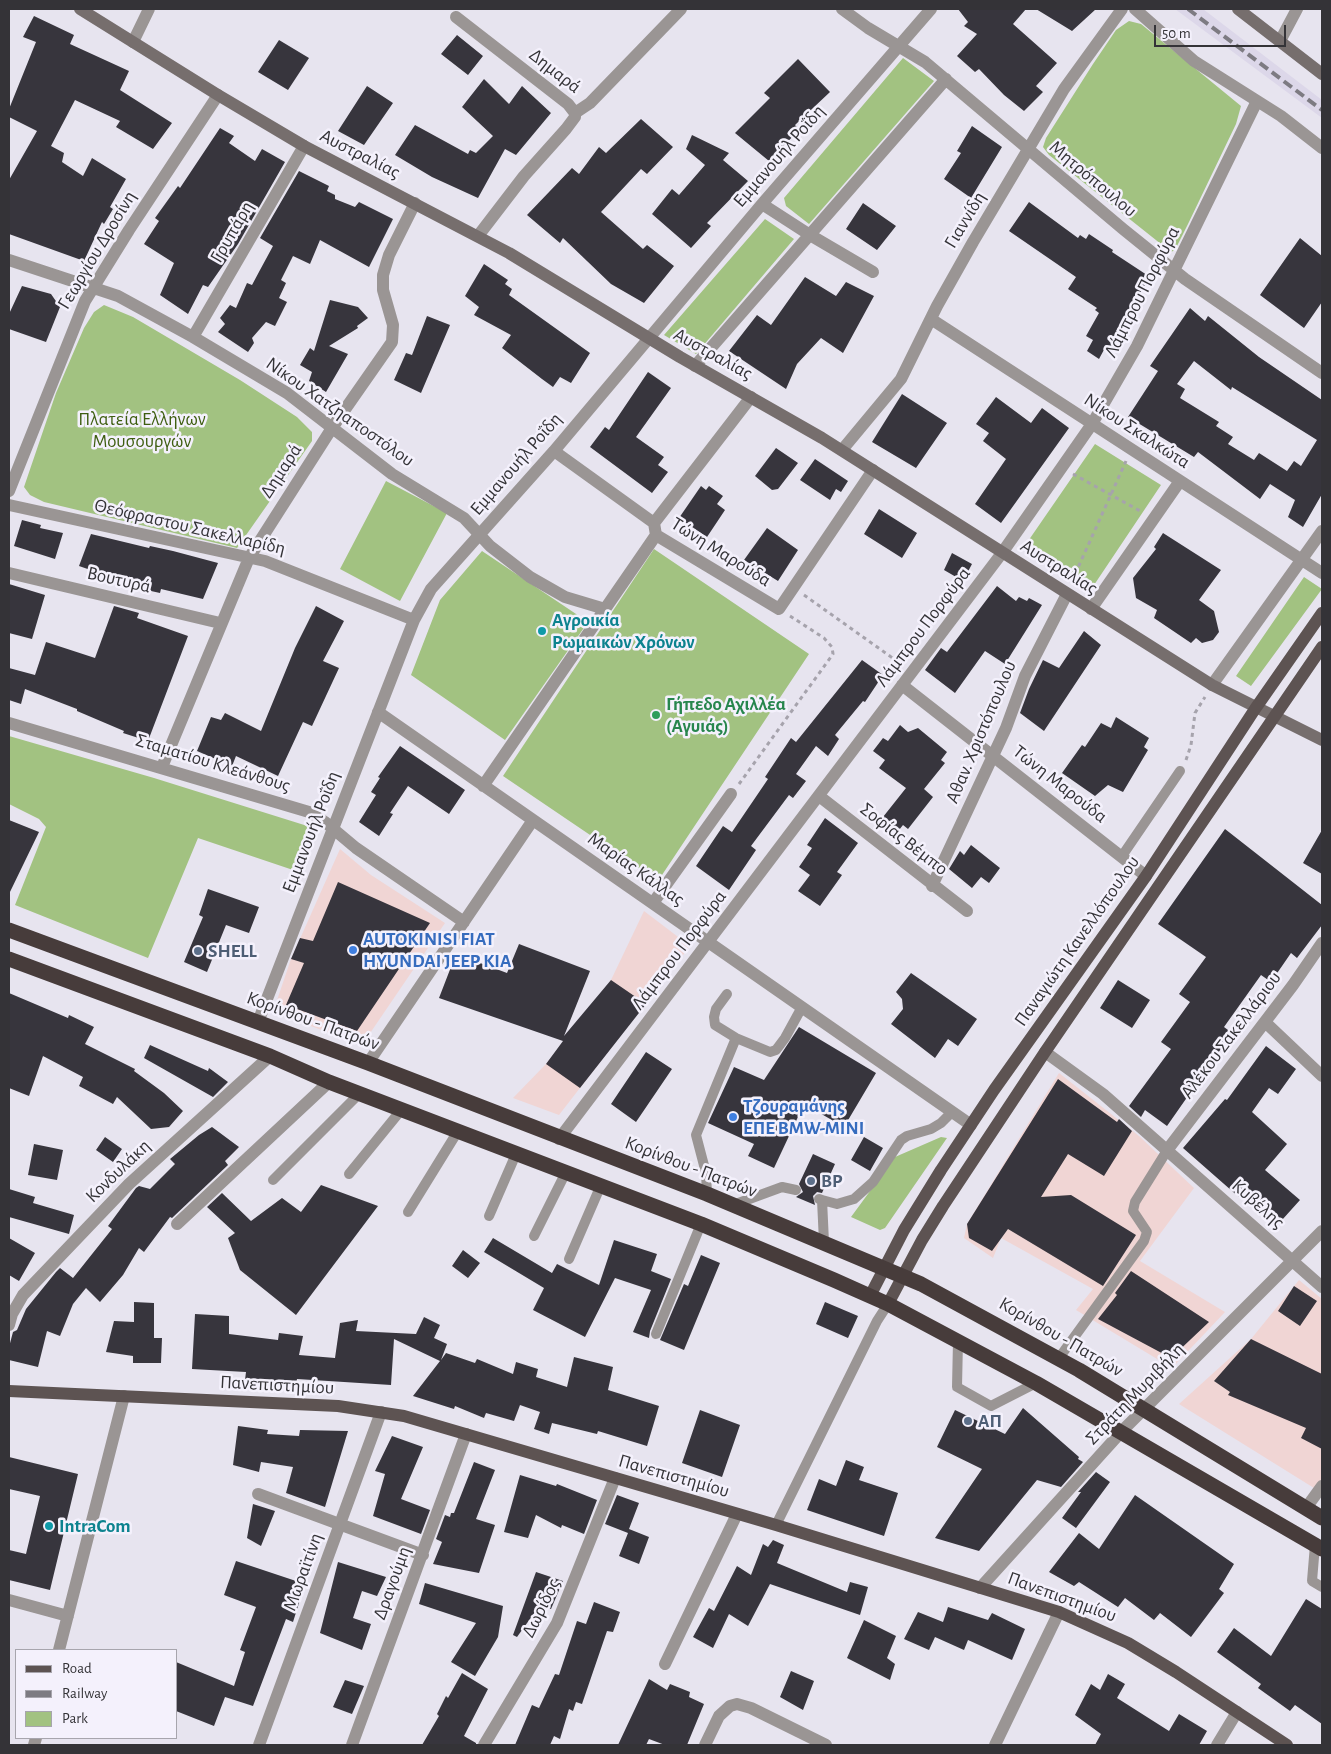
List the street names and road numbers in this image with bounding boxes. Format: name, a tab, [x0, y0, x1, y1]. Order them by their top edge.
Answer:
street label: Δημαρά	[524, 44, 586, 98]
street label: Εμμανουήλ Ροΐδη	[728, 100, 830, 212]
street label: Αυστραλίας	[316, 124, 404, 184]
street label: Μητρόπουλου	[1045, 136, 1141, 222]
street label: Γεωργίου Δροσίνη	[53, 187, 141, 313]
street label: Γιαννίδη	[939, 188, 991, 252]
street label: Γρυπάρη	[205, 197, 259, 267]
street label: Λάμπρου Πορφύρα	[1099, 223, 1185, 361]
street label: Αυστραλίας	[670, 323, 756, 385]
street label: Νίκου Χατζηαποστόλου	[261, 352, 419, 472]
street label: Νίκου Σκαλκώτα	[1080, 388, 1194, 474]
street label: Εμμανουήλ Ροΐδη	[465, 408, 567, 520]
street label: Δημαρά	[255, 440, 307, 502]
street label: Θεόφραστου Σακελλαρίδη	[92, 494, 288, 560]
street label: Τώνη Μαρούδα	[667, 512, 775, 592]
street label: Αυστραλίας	[1016, 534, 1102, 600]
street label: Βουτυρά	[85, 562, 153, 598]
street label: Λάμπρου Πορφύρα	[871, 563, 975, 691]
street label: Αθαν. Χριστόπουλου	[941, 657, 1021, 807]
street label: Σταματίου Κλεάνθους	[133, 729, 293, 797]
street label: Τώνη Μαρούδα	[1008, 740, 1112, 828]
street label: Εμμανουήλ Ροΐδη	[277, 768, 345, 896]
street label: Σοφίας Βέμπο	[856, 798, 952, 880]
street label: Μαρίας Κάλλας	[583, 827, 689, 911]
street label: Παναγιώτη Κανελλόπουλου	[1009, 851, 1145, 1031]
street label: Λάμπρου Πορφύρα	[627, 886, 731, 1014]
street label: Αλέκου Σακελλάριου	[1176, 967, 1286, 1103]
street label: Κορίνθου - Πατρών	[243, 986, 383, 1056]
street label: Κορίνθου - Πατρών	[622, 1131, 760, 1203]
street label: Κονδυλάκη	[81, 1135, 155, 1207]
street label: Κυβέλης	[1227, 1174, 1289, 1234]
street label: Κορίνθου - Πατρών	[995, 1292, 1127, 1382]
street label: Στράτη Μυριβήλη	[1081, 1338, 1189, 1450]
street label: Πανεπιστημίου	[219, 1371, 335, 1399]
street label: Πανεπιστημίου	[616, 1449, 732, 1503]
street label: Μωραϊτίνη	[278, 1530, 328, 1614]
street label: Δραγούμη	[368, 1543, 416, 1623]
street label: Πανεπιστημίου	[1004, 1567, 1120, 1627]
street label: Δωρίδος	[517, 1575, 565, 1641]

